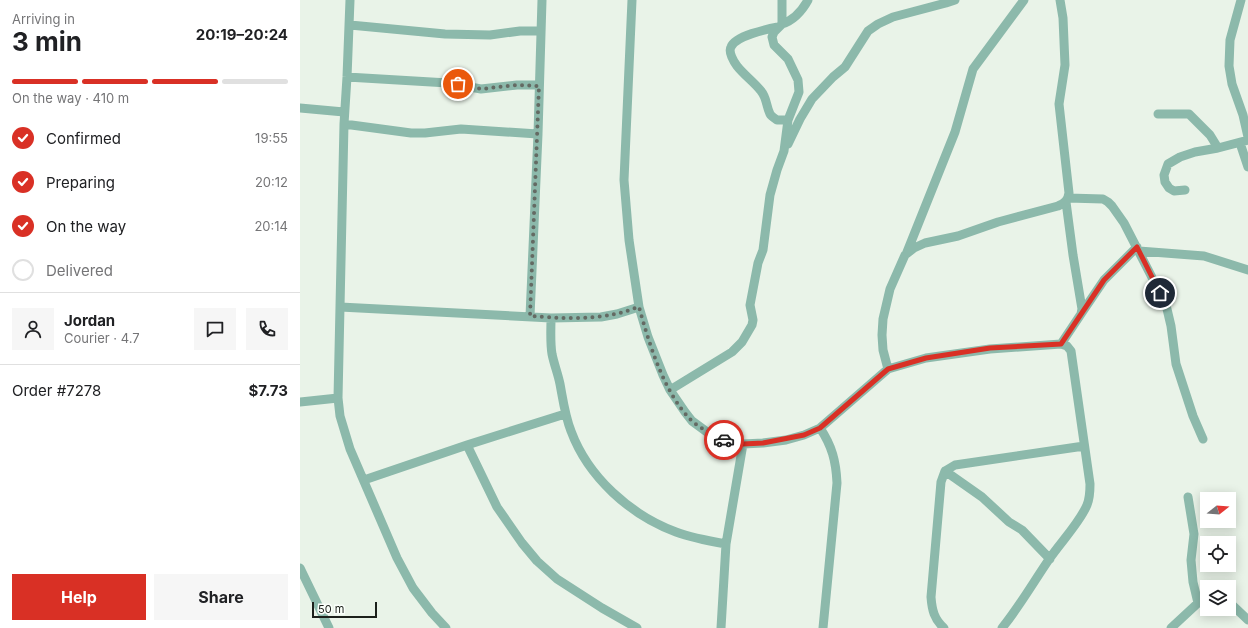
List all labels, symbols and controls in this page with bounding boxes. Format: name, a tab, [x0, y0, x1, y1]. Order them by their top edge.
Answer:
text: Arriving in	[12, 11, 75, 27]
text: 20:19–20:24	[196, 25, 288, 44]
text: 3 min	[12, 26, 82, 57]
pin	[441, 67, 475, 101]
icon: bag	[447, 73, 469, 95]
text: On the way · 410 m	[12, 90, 129, 106]
icon: check	[12, 127, 34, 149]
text: Confirmed	[46, 129, 121, 148]
text: 19:55	[255, 130, 288, 146]
icon: check	[12, 171, 34, 193]
text: Preparing	[46, 173, 115, 192]
text: 20:12	[255, 174, 288, 190]
icon: check	[12, 215, 34, 237]
text: On the way	[46, 217, 126, 236]
text: 20:14	[254, 218, 288, 234]
text: Delivered	[46, 261, 113, 280]
pin	[1143, 276, 1177, 310]
icon: home	[1149, 282, 1171, 304]
button: person	[12, 308, 54, 350]
button: chat	[194, 308, 236, 350]
button: phone	[246, 308, 288, 350]
text: Jordan	[64, 311, 115, 330]
text: Courier · 4.7	[64, 330, 140, 346]
text: Order #7278	[12, 381, 101, 400]
text: $7.73	[249, 381, 288, 400]
courier	[704, 420, 744, 460]
icon: car	[713, 429, 735, 451]
north arrow	[1200, 492, 1236, 528]
map controls	[1200, 492, 1236, 616]
button: locate	[1200, 536, 1236, 572]
button: Help	[12, 574, 146, 620]
button: Share	[154, 574, 288, 620]
button: layers	[1200, 580, 1236, 616]
scale bar	[312, 600, 377, 619]
text: 50 m	[318, 602, 344, 616]

